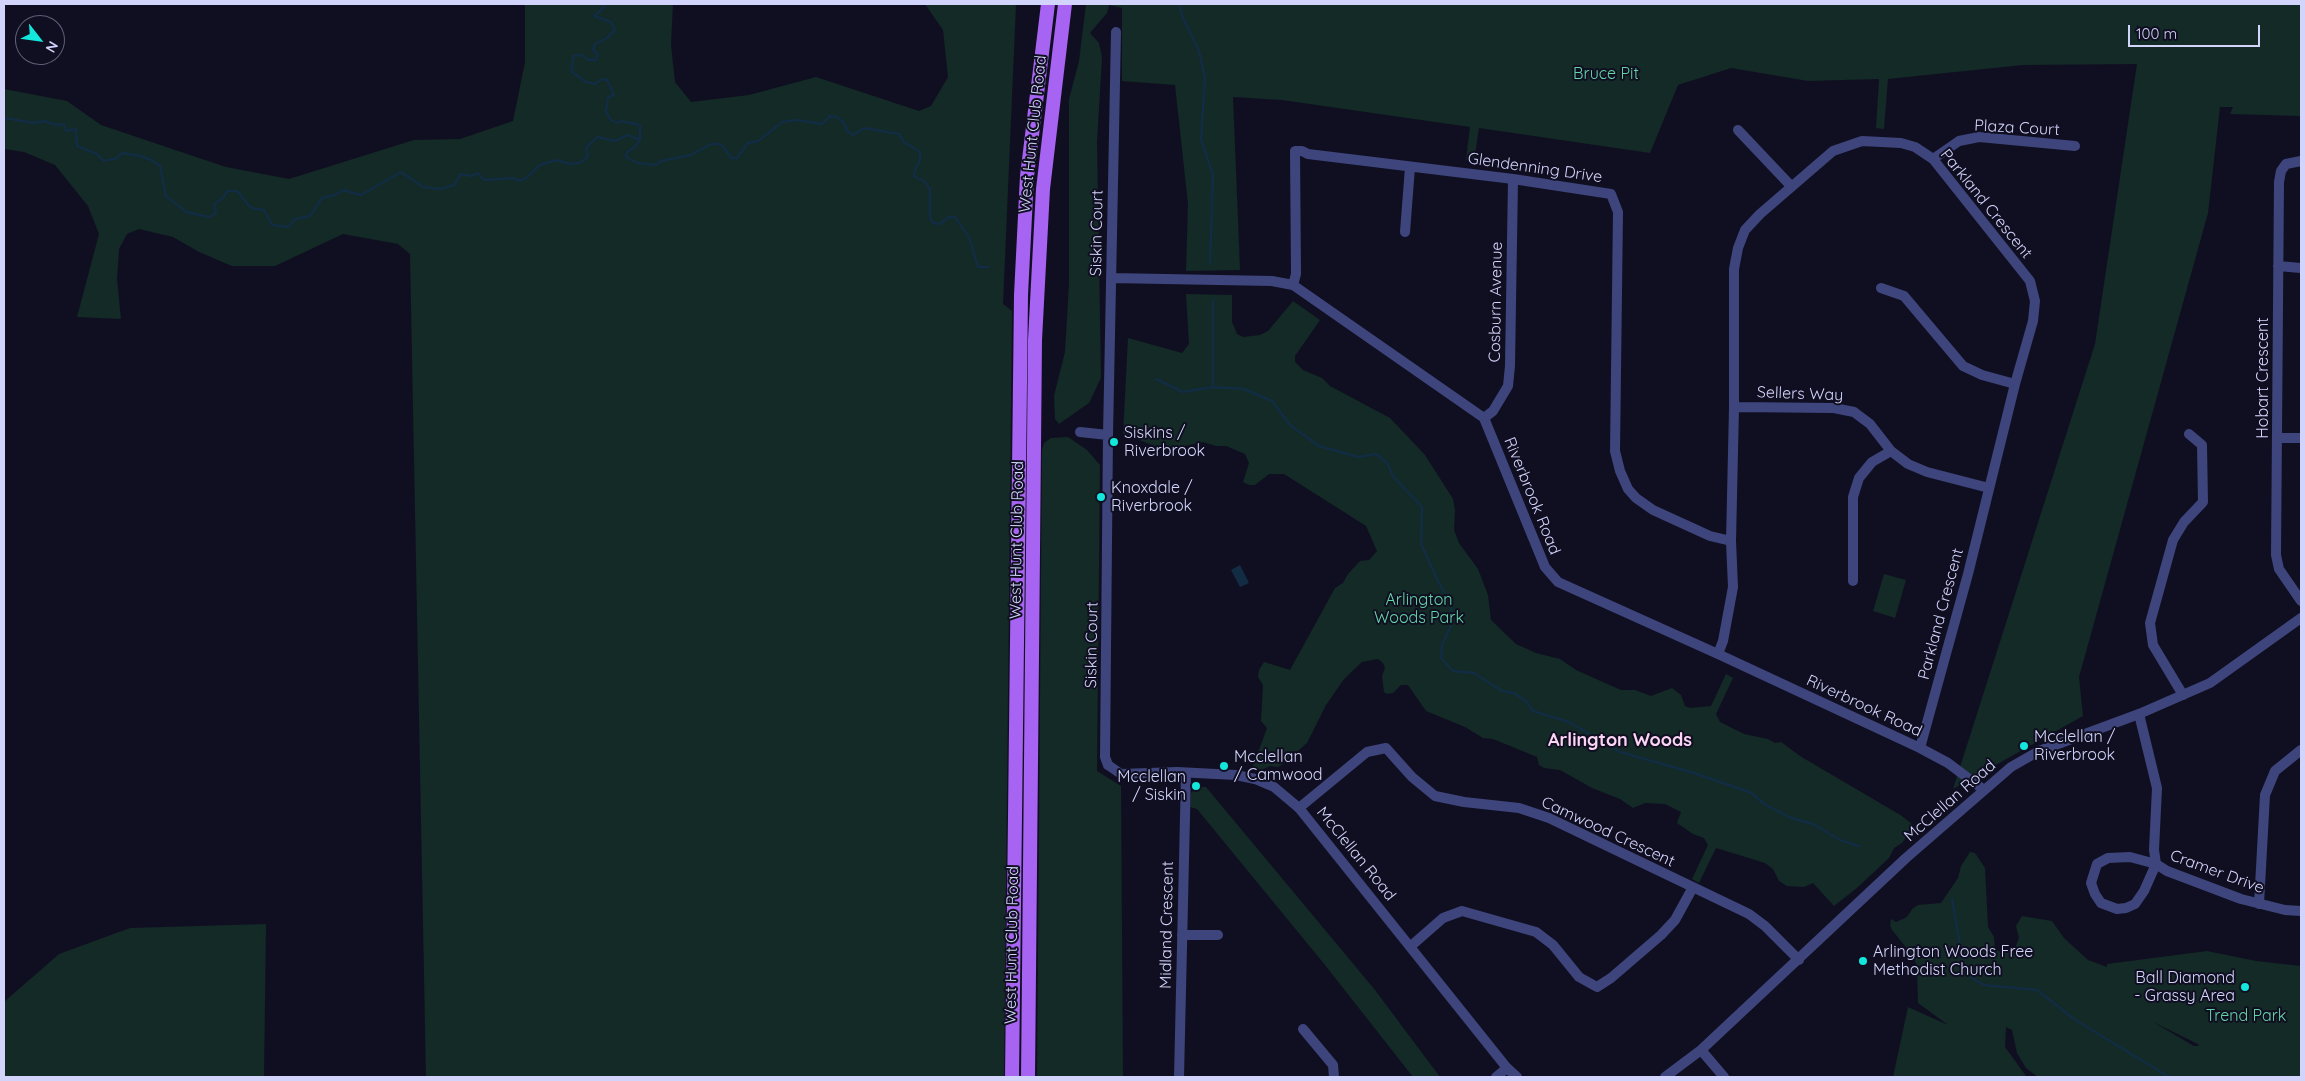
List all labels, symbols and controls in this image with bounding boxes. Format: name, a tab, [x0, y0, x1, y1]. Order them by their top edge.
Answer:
north arrow	[15, 15, 65, 65]
scale bar	[2130, 15, 2262, 47]
text: 100 m	[2136, 24, 2177, 43]
text: N	[42, 38, 62, 56]
street label: West Hunt Club Road	[1015, 54, 1051, 214]
park label: Bruce Pit	[1573, 64, 1639, 84]
street label: Plaza Court	[1974, 116, 2060, 140]
street label: Parkland Crescent	[1936, 145, 2036, 263]
street label: Glendenning Drive	[1466, 149, 1604, 187]
street label: Siskin Court	[1087, 190, 1107, 276]
street label: Cosburn Avenue	[1485, 241, 1507, 363]
street label: Hobart Crescent	[2253, 317, 2273, 439]
street label: Sellers Way	[1756, 383, 1844, 405]
place label: Siskins / Riverbrook	[1124, 423, 1205, 461]
street label: Riverbrook Road	[1500, 434, 1564, 558]
marker: Siskins / Riverbrook	[1108, 436, 1120, 448]
street label: West Hunt Club Road	[1006, 461, 1028, 619]
place label: Knoxdale / Riverbrook	[1111, 478, 1193, 516]
marker: Knoxdale / Riverbrook	[1095, 491, 1107, 503]
street label: Parkland Crescent	[1914, 546, 1968, 682]
park label: Arlington Woods Park	[1374, 590, 1464, 628]
street label: Siskin Court	[1082, 602, 1102, 688]
street label: Riverbrook Road	[1803, 671, 1925, 741]
place label: Mcclellan / Riverbrook	[2034, 727, 2115, 765]
district label: Arlington Woods	[1548, 730, 1692, 752]
marker: Mcclellan / Riverbrook	[2018, 740, 2030, 752]
place label: Mcclellan / Camwood	[1234, 747, 1323, 785]
street label: McClellan Road	[1900, 756, 2000, 846]
marker: Mcclellan / Camwood	[1218, 760, 1230, 772]
place label: Mcclellan / Siskin	[1117, 767, 1186, 805]
marker: Mcclellan / Siskin	[1190, 780, 1202, 792]
street label: Camwood Crescent	[1538, 793, 1678, 871]
street label: McClellan Road	[1312, 803, 1400, 905]
street label: Cramer Drive	[2167, 846, 2267, 898]
street label: Midland Crescent	[1156, 861, 1178, 989]
street label: West Hunt Club Road	[1001, 866, 1023, 1024]
place label: Arlington Woods Free Methodist Church	[1873, 942, 2033, 980]
marker: Arlington Woods Free Methodist Church	[1857, 955, 1869, 967]
place label: Ball Diamond - Grassy Area	[2134, 968, 2235, 1006]
marker: Ball Diamond - Grassy Area	[2239, 981, 2251, 993]
park label: Trend Park	[2206, 1006, 2286, 1026]

